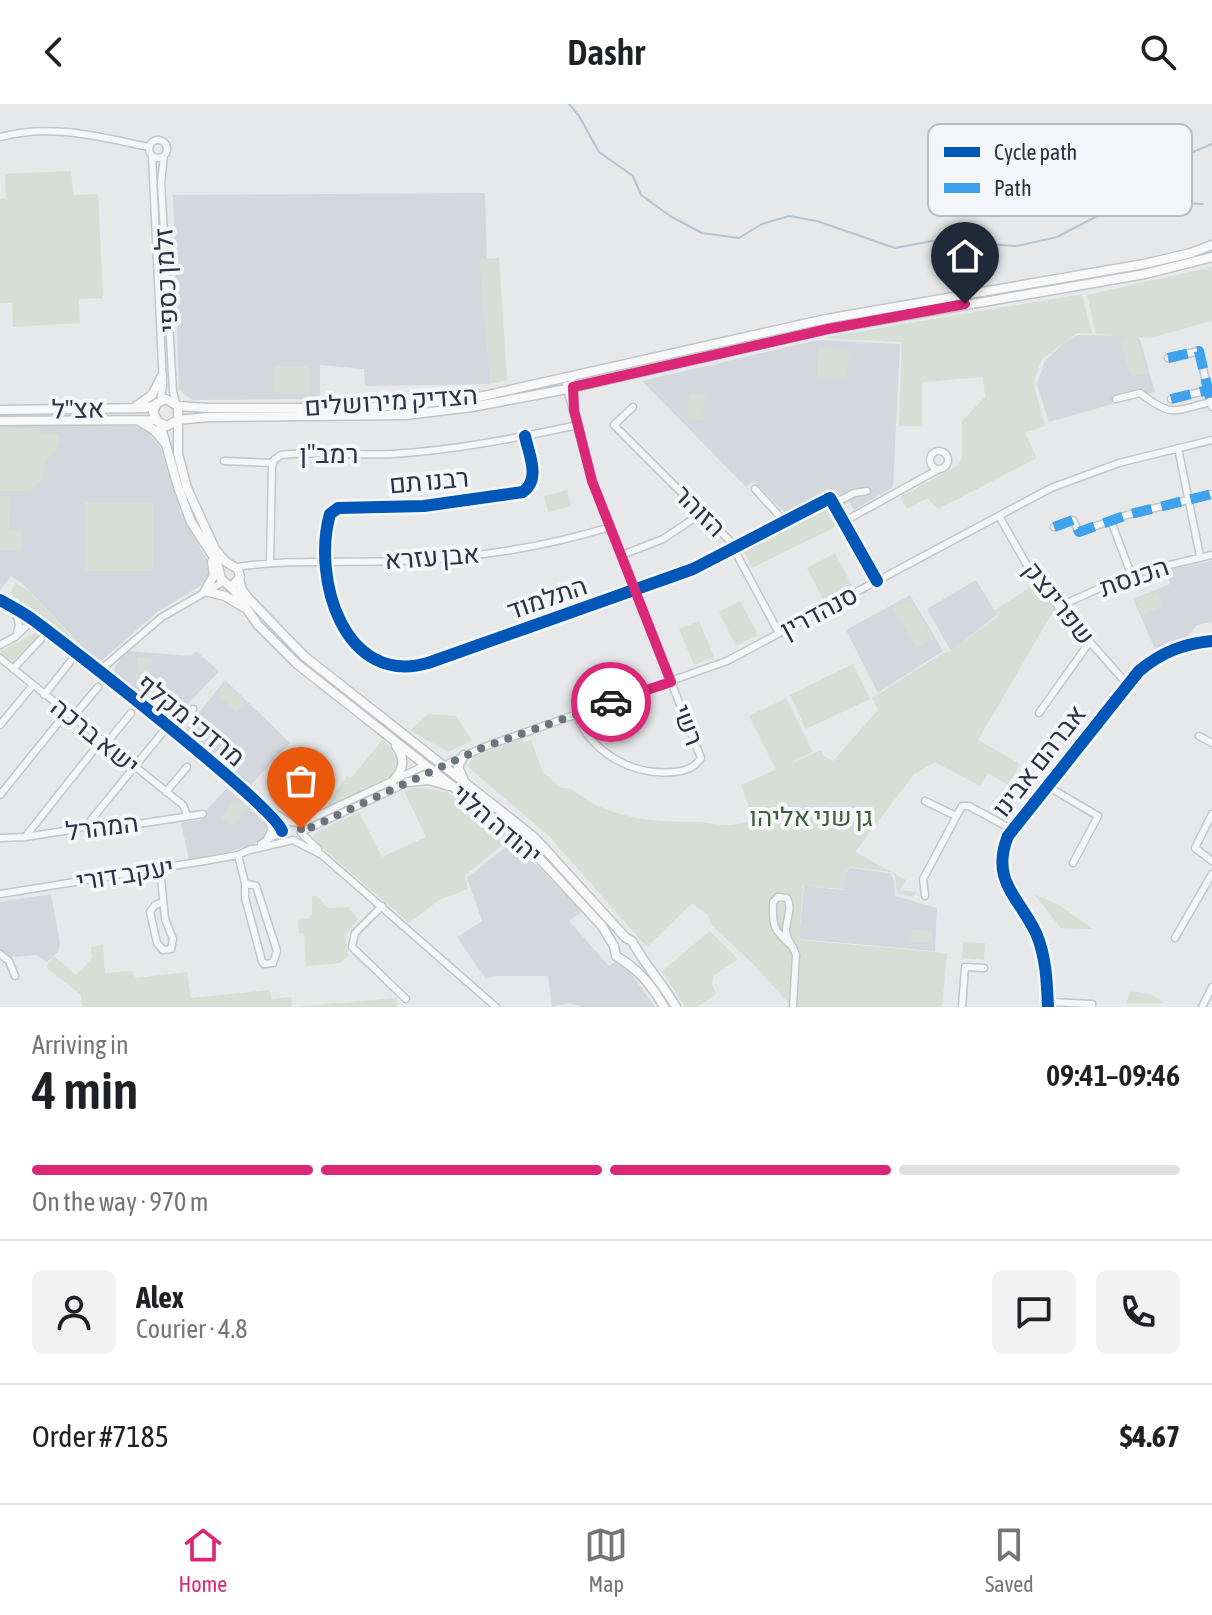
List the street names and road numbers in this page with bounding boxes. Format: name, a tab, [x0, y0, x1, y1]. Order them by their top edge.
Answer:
street label: זלמן כספי	[148, 227, 184, 333]
street label: הצדיק מירושלים	[303, 380, 479, 422]
street label: אצ"ל	[51, 394, 105, 424]
street label: רמב"ן	[300, 439, 358, 469]
street label: רבנו תם	[388, 463, 470, 499]
street label: הזוהר	[668, 479, 732, 543]
street label: אבן עזרא	[384, 539, 480, 575]
street label: הכנסת	[1095, 551, 1173, 603]
street label: שפרינצק	[1017, 555, 1101, 651]
street label: התלמוד	[503, 570, 591, 626]
street label: סנהדרין	[775, 579, 863, 645]
street label: מרדכי מקלף	[131, 668, 251, 772]
street label: ישא ברכה	[45, 691, 145, 781]
street label: אברהם אבינו	[986, 699, 1092, 823]
street label: רשי	[666, 700, 710, 750]
street label: יהודה הלוי	[446, 778, 548, 870]
street label: המהרל	[64, 808, 140, 846]
street label: יעקב דורי	[74, 852, 176, 896]

